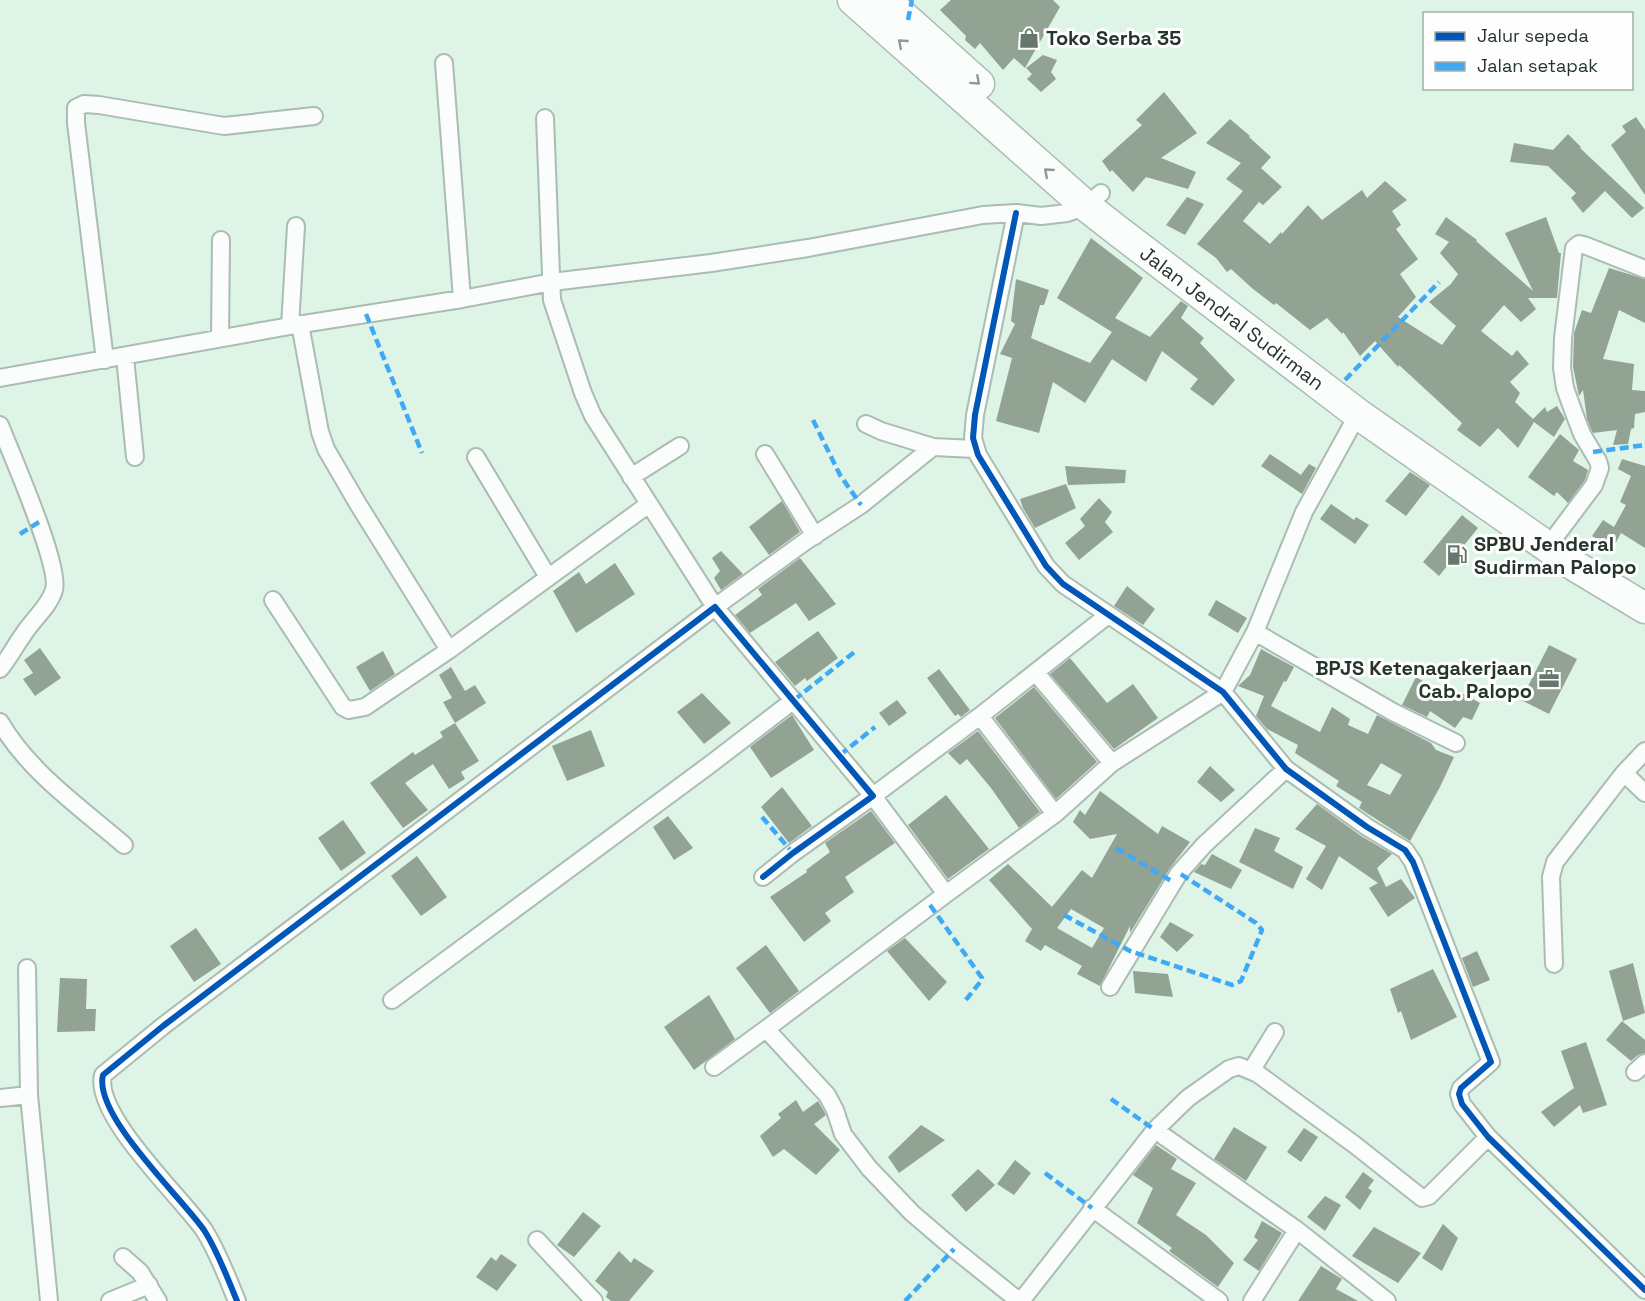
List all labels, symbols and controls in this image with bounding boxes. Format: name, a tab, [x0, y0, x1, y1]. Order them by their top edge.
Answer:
legend	[1423, 12, 1633, 90]
text: Jalur sepeda	[1477, 24, 1589, 47]
place label: Toko Serba 35	[1046, 25, 1181, 51]
shop icon: Toko Serba 35	[1017, 26, 1041, 50]
one-way arrow	[898, 39, 909, 50]
text: Jalan setapak	[1477, 54, 1598, 77]
one-way arrow	[969, 74, 980, 85]
one-way arrow	[1044, 168, 1055, 179]
street label: Jalan Jendral Sudirman	[1135, 240, 1329, 396]
place label: SPBU Jenderal Sudirman Palopo	[1474, 531, 1636, 580]
fuel station icon: SPBU Jenderal Sudirman Palopo	[1445, 543, 1469, 567]
place label: BPJS Ketenagakerjaan Cab. Palopo	[1315, 655, 1532, 704]
office icon: BPJS Ketenagakerjaan Cab. Palopo	[1537, 667, 1561, 691]

